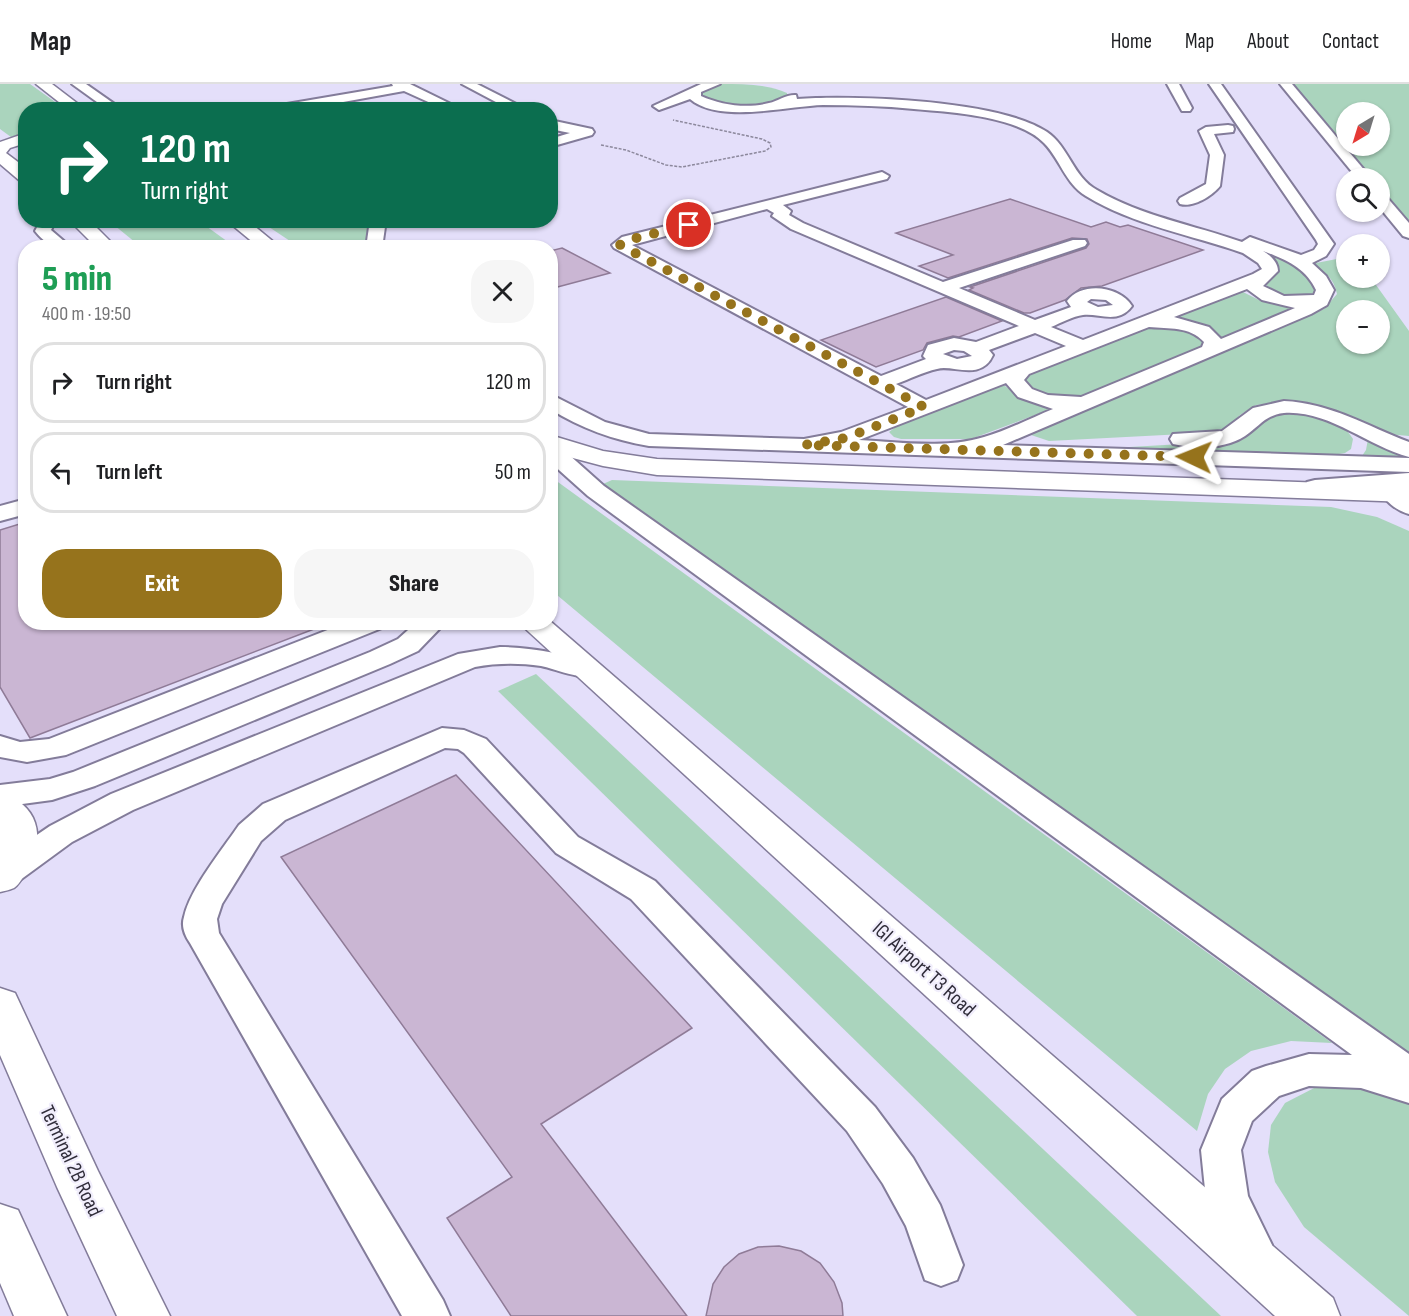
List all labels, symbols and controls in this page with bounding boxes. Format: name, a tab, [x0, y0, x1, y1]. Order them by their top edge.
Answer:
text: Map	[30, 25, 71, 58]
text: Home	[1111, 29, 1152, 54]
text: Map	[1185, 29, 1214, 54]
text: About	[1247, 29, 1289, 54]
text: Contact	[1322, 29, 1379, 54]
north arrow	[1336, 102, 1390, 156]
map controls	[1336, 102, 1390, 354]
text: 120 m	[141, 124, 231, 175]
icon: right	[42, 126, 120, 204]
button: search	[1336, 168, 1390, 222]
text: Turn right	[141, 175, 228, 207]
pin	[663, 199, 714, 250]
icon: arrive	[672, 208, 705, 241]
button: +	[1336, 234, 1390, 288]
text: 5 min	[42, 258, 112, 301]
button: close	[471, 260, 534, 323]
button: −	[1336, 300, 1390, 354]
text: 400 m · 19:50	[42, 302, 131, 326]
icon: right	[45, 366, 78, 399]
text: Turn right	[96, 369, 172, 396]
text: 120 m	[487, 369, 531, 396]
position arrow	[1162, 425, 1226, 489]
icon: left	[45, 456, 78, 489]
text: Turn left	[96, 459, 162, 486]
text: 50 m	[495, 459, 531, 486]
button: Exit	[42, 549, 282, 618]
button: Share	[294, 549, 534, 618]
street label: IGI Airport T3 Road	[867, 916, 981, 1022]
street label: Terminal 2B Road	[34, 1102, 108, 1220]

